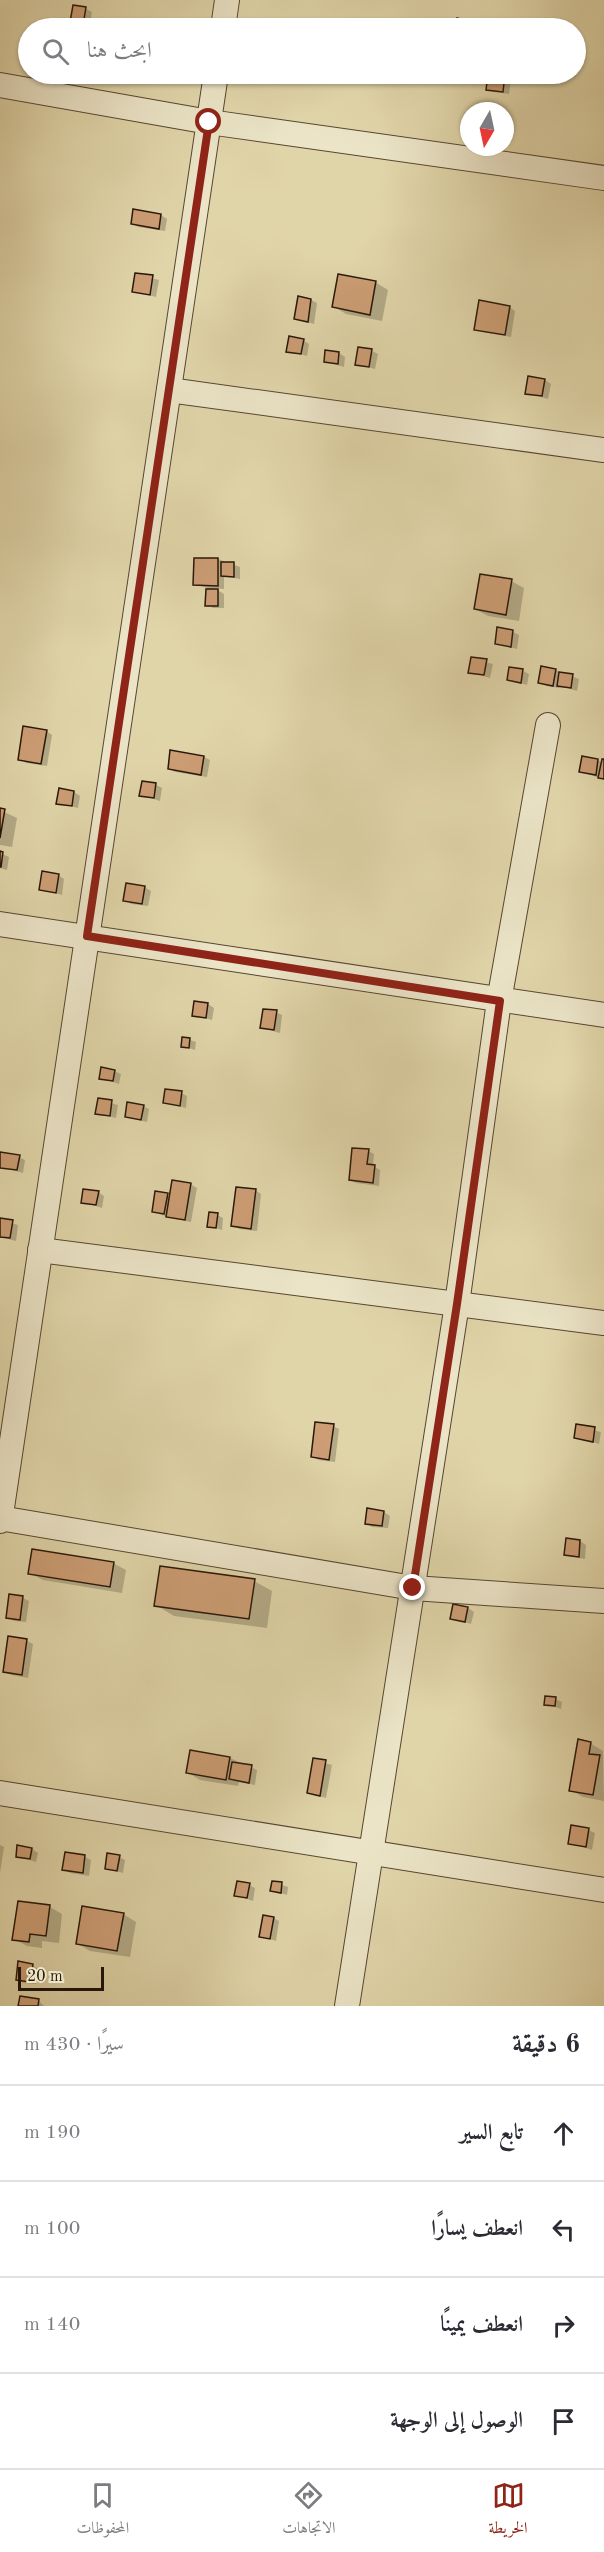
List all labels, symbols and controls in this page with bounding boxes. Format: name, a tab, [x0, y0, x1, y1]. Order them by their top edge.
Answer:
search box	[18, 18, 586, 84]
icon: search	[39, 35, 72, 68]
text: ابحث هنا	[87, 40, 152, 62]
north arrow	[460, 102, 514, 156]
route start	[195, 108, 221, 134]
route end	[399, 1574, 425, 1600]
scale bar	[18, 1964, 104, 1992]
text: 20 m	[27, 1969, 63, 1985]
text: 6 دقيقة	[512, 2032, 580, 2058]
text: سيرًا · 430 m	[24, 2035, 124, 2055]
icon: ahead	[547, 2117, 580, 2150]
text: تابع السير	[459, 2122, 523, 2144]
text: 190 m	[24, 2123, 80, 2143]
icon: left	[547, 2213, 580, 2246]
text: انعطف يسارًا	[431, 2218, 523, 2240]
text: 100 m	[24, 2219, 80, 2239]
icon: right	[547, 2309, 580, 2342]
text: انعطف يمينًا	[440, 2314, 523, 2336]
text: 140 m	[24, 2315, 80, 2335]
icon: arrive	[547, 2405, 580, 2438]
text: الوصول إلى الوجهة	[390, 2410, 523, 2432]
tab: المحفوظات	[77, 2479, 129, 2543]
tab: الاتجاهات	[282, 2479, 336, 2543]
tab: الخريطة	[489, 2479, 528, 2543]

